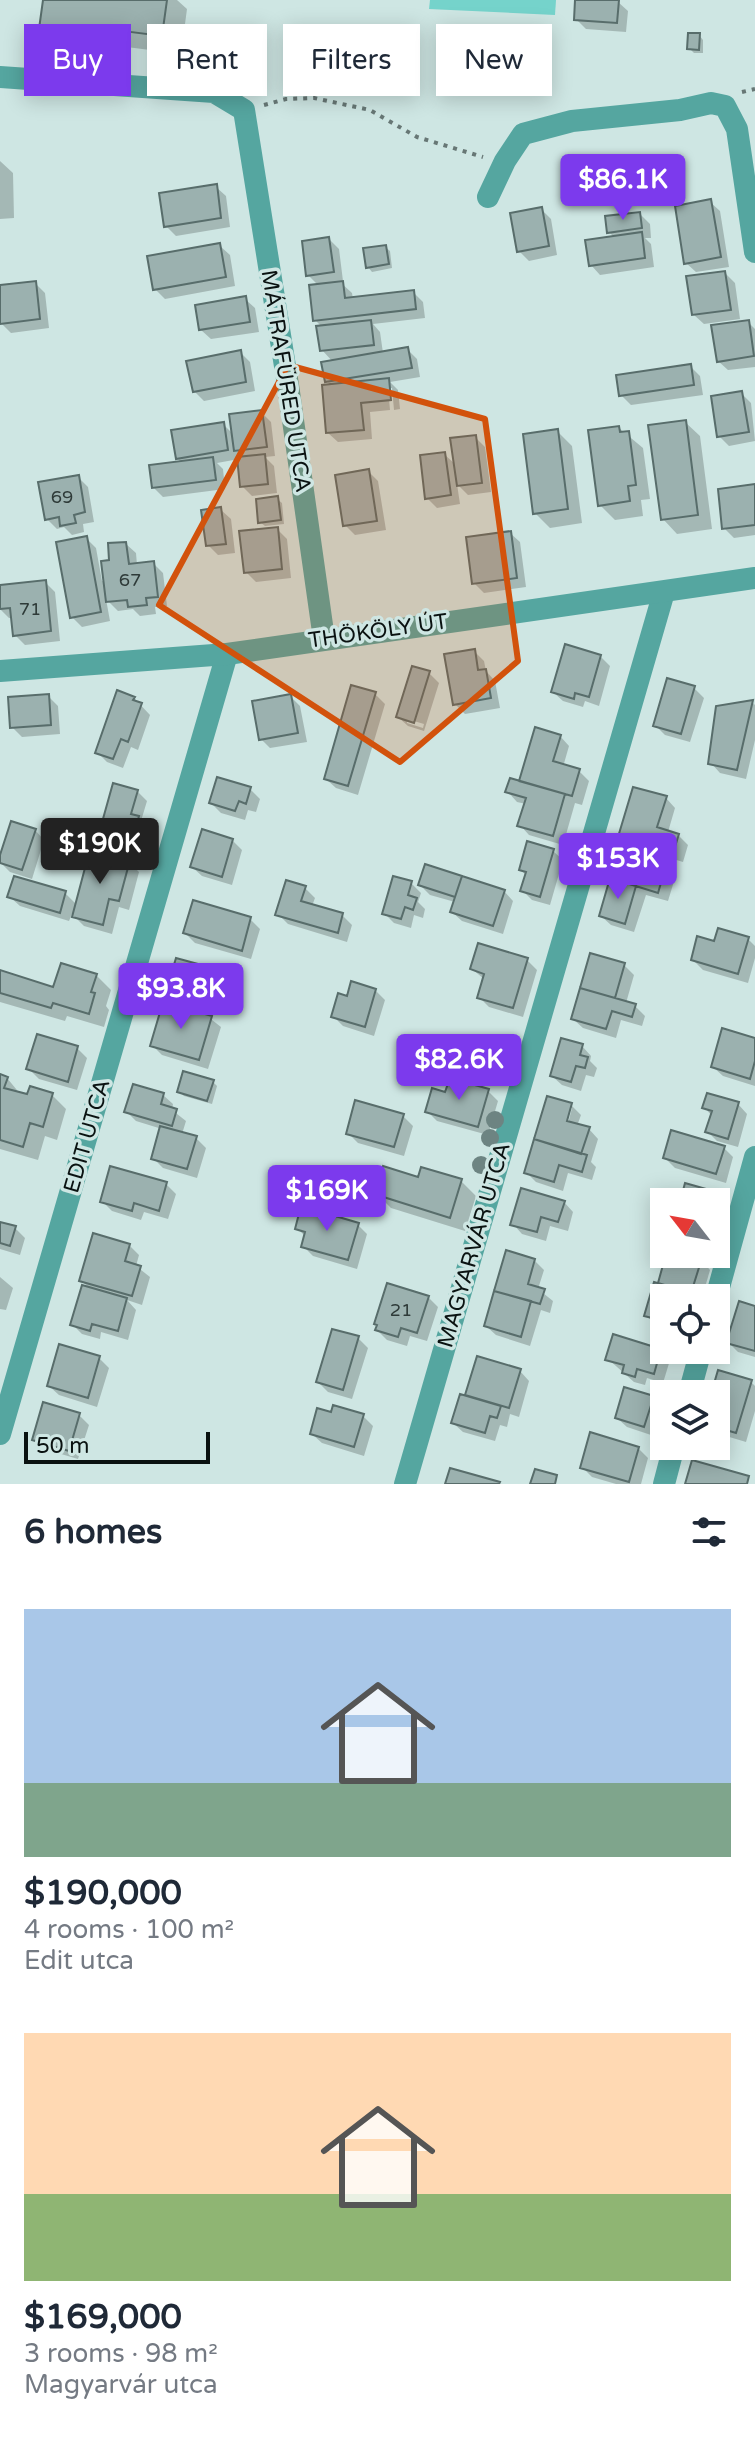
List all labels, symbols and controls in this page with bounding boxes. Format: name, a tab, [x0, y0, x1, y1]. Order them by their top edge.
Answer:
chip: Buy	[24, 24, 131, 96]
chip: Rent	[147, 24, 267, 96]
chip: Filters	[283, 24, 420, 96]
chip: New	[436, 24, 552, 96]
pin: $86.1K	[558, 154, 688, 222]
text: $86.1K	[578, 164, 668, 195]
street label: MÁTRAFÜRED UTCA	[256, 268, 317, 494]
house number: 69	[51, 486, 73, 508]
house number: 67	[119, 569, 141, 591]
house number: 71	[19, 598, 41, 620]
street label: THÖKÖLY ÚT	[307, 607, 450, 654]
pin: $190K	[44, 818, 156, 886]
text: $190K	[59, 828, 141, 859]
pin: $153K	[562, 833, 674, 901]
text: $153K	[577, 843, 659, 874]
pin: $93.8K	[116, 963, 246, 1031]
text: $93.8K	[136, 973, 226, 1004]
pin: $82.6K	[394, 1034, 524, 1102]
text: $82.6K	[414, 1044, 504, 1075]
street label: EDIT UTCA	[58, 1076, 116, 1196]
street label: MAGYARVÁR UTCA	[431, 1139, 516, 1351]
pin: $169K	[271, 1165, 383, 1233]
text: $169K	[286, 1175, 368, 1206]
north arrow	[650, 1188, 730, 1268]
map controls	[650, 1188, 730, 1460]
button: locate	[650, 1284, 730, 1364]
house number: 21	[390, 1299, 412, 1321]
button: layers	[650, 1380, 730, 1460]
scale bar	[24, 1428, 210, 1464]
text: 50 m	[36, 1433, 90, 1459]
icon: filters	[687, 1510, 731, 1554]
text: 6 homes	[24, 1512, 162, 1553]
icon: home	[306, 1661, 450, 1805]
text: $190,000	[24, 1873, 182, 1914]
text: 4 rooms · 100 m²	[24, 1914, 234, 1945]
text: Edit utca	[24, 1945, 134, 1976]
icon: home	[306, 2085, 450, 2229]
text: $169,000	[24, 2297, 182, 2338]
text: 3 rooms · 98 m²	[24, 2338, 218, 2369]
text: Magyarvár utca	[24, 2369, 218, 2400]

